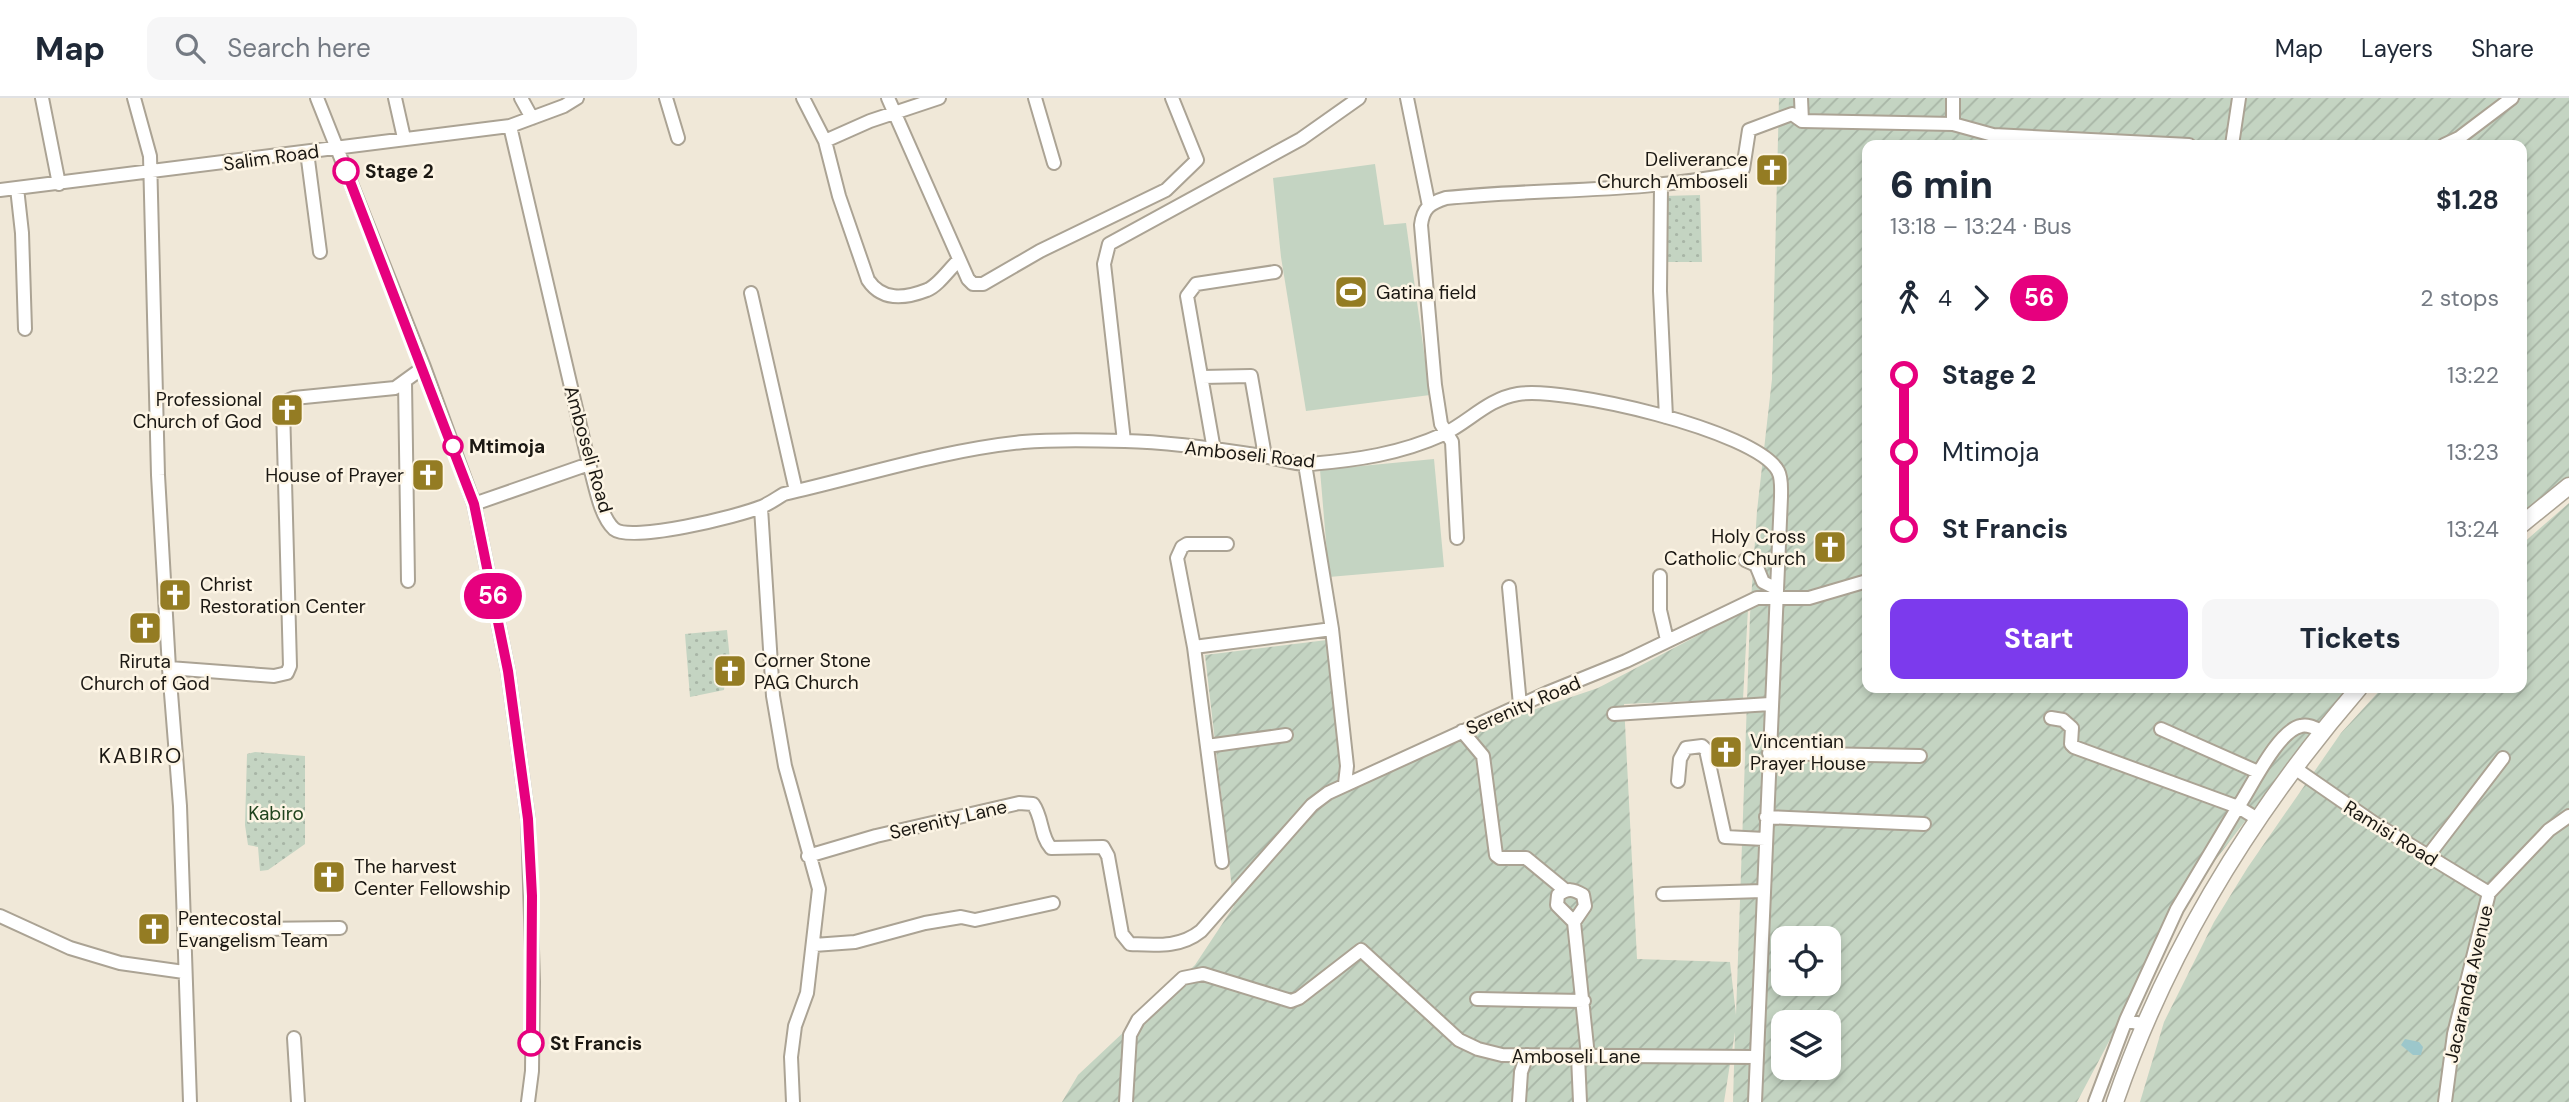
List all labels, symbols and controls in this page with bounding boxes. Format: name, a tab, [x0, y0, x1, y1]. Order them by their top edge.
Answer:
search box	[147, 17, 637, 80]
text: Map	[35, 27, 105, 70]
icon: search	[171, 29, 209, 67]
text: Search here	[227, 31, 371, 65]
text: Map	[2275, 33, 2323, 64]
text: Layers	[2361, 33, 2433, 64]
text: Share	[2471, 33, 2534, 64]
street label: Salim Road	[222, 138, 321, 177]
place label: Deliverance Church Amboseli	[1597, 147, 1748, 194]
church icon: Deliverance Church Amboseli	[1753, 151, 1791, 189]
marker: Stage 2	[333, 158, 359, 184]
place label: Stage 2	[365, 159, 434, 184]
text: 6 min	[1890, 160, 1993, 210]
text: $1.28	[2436, 183, 2499, 217]
text: 13:18 – 13:24 · Bus	[1890, 211, 2072, 241]
sports icon: Gatina field	[1332, 273, 1370, 311]
icon: walk	[1890, 279, 1928, 317]
icon: forward	[1962, 279, 2000, 317]
place label: Gatina field	[1376, 280, 1476, 305]
text: 56	[2024, 282, 2054, 313]
text: 4	[1938, 283, 1952, 313]
text: 2 stops	[2420, 283, 2499, 313]
text: Stage 2	[1942, 358, 2036, 392]
text: 13:22	[2447, 360, 2499, 390]
street label: Amboseli Road	[558, 383, 619, 516]
place label: Professional Church of God	[133, 387, 262, 434]
church icon: Professional Church of God	[268, 391, 306, 429]
place label: Mtimoja	[469, 434, 545, 459]
street label: Amboseli Road	[1183, 435, 1316, 474]
text: Mtimoja	[1942, 435, 2039, 469]
marker: Mtimoja	[443, 436, 463, 456]
text: 13:23	[2447, 437, 2499, 467]
church icon: House of Prayer	[409, 456, 447, 494]
place label: House of Prayer	[265, 463, 404, 488]
text: St Francis	[1942, 512, 2068, 546]
text: 13:24	[2447, 514, 2499, 544]
place label: Holy Cross Catholic Church	[1664, 524, 1806, 571]
church icon: Holy Cross Catholic Church	[1811, 528, 1849, 566]
place label: Christ Restoration Center	[200, 572, 366, 619]
line badge: 56	[462, 573, 524, 619]
church icon: Christ Restoration Center	[156, 576, 194, 614]
text: 56	[478, 580, 508, 611]
button: Start	[1890, 599, 2188, 679]
button: Tickets	[2202, 599, 2499, 679]
church icon: Riruta Church of God	[126, 609, 164, 647]
place label: Corner Stone PAG Church	[754, 648, 871, 695]
place label: Riruta Church of God	[80, 649, 210, 696]
church icon: Corner Stone PAG Church	[711, 652, 749, 690]
street label: Serenity Road	[1462, 670, 1584, 741]
place label: Vincentian Prayer House	[1750, 729, 1866, 776]
church icon: Vincentian Prayer House	[1707, 733, 1745, 771]
district label: KABIRO	[99, 742, 183, 770]
street label: Serenity Lane	[887, 794, 1009, 845]
street label: Ramisi Road	[2339, 795, 2442, 872]
park label: Kabiro	[248, 801, 304, 826]
place label: The harvest Center Fellowship	[354, 854, 511, 901]
church icon: The harvest Center Fellowship	[310, 858, 348, 896]
street label: Jacaranda Avenue	[2438, 903, 2499, 1065]
place label: Pentecostal Evangelism Team	[178, 906, 328, 953]
church icon: Pentecostal Evangelism Team	[135, 910, 173, 948]
map controls	[1771, 926, 1841, 1080]
button: locate	[1771, 926, 1841, 996]
button: layers	[1771, 1010, 1841, 1080]
marker: St Francis	[518, 1030, 544, 1056]
place label: St Francis	[550, 1031, 642, 1056]
street label: Amboseli Lane	[1512, 1044, 1640, 1069]

